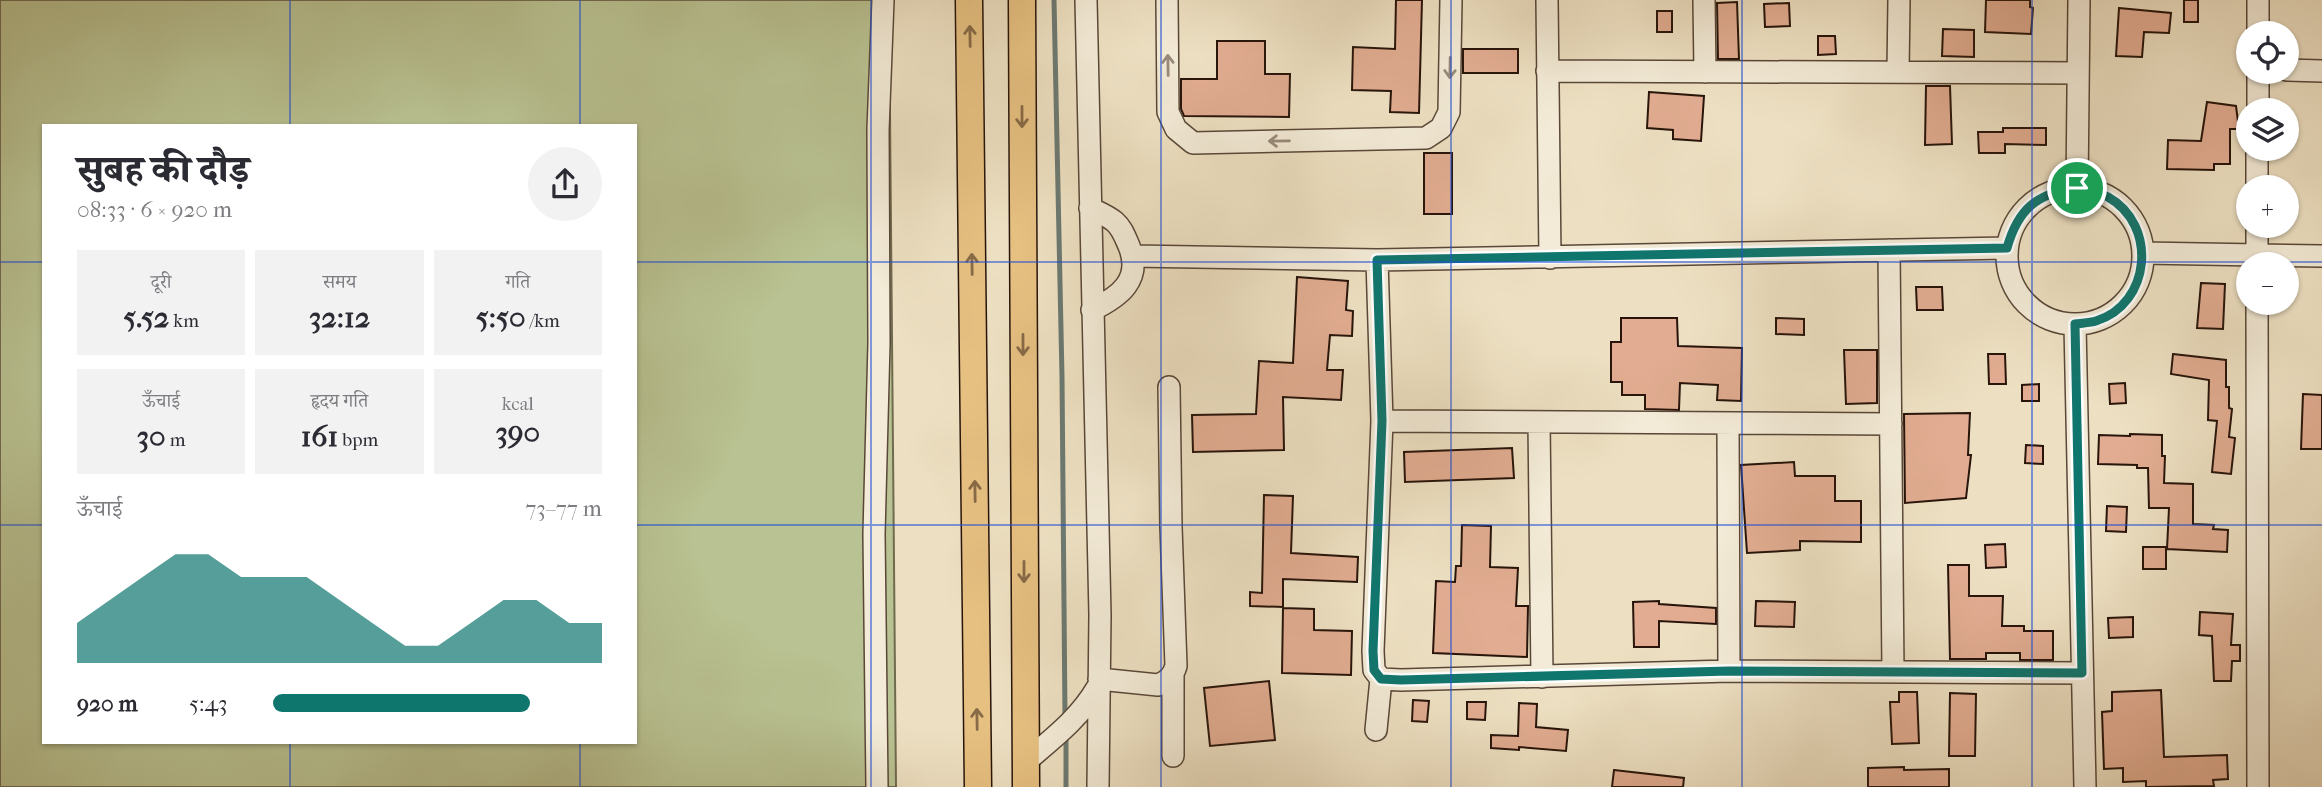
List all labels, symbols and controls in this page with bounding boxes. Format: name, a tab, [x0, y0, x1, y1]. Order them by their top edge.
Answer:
map controls	[2236, 21, 2299, 315]
button: locate	[2236, 21, 2299, 84]
one-way arrow	[963, 25, 976, 48]
one-way arrow	[1161, 54, 1175, 77]
one-way arrow	[1443, 56, 1457, 79]
button: layers	[2236, 98, 2299, 161]
one-way arrow	[1015, 105, 1029, 128]
one-way arrow	[1267, 135, 1290, 148]
text: सुबह की दौड़	[77, 147, 249, 192]
button: share	[528, 147, 602, 221]
pin	[2047, 158, 2107, 218]
icon: arrive	[2058, 169, 2096, 207]
button: +	[2236, 175, 2299, 238]
text: 08:33 · 6 × 920 m	[77, 196, 232, 223]
button: −	[2236, 252, 2299, 315]
one-way arrow	[965, 253, 979, 276]
text: दूरी	[151, 271, 171, 293]
text: समय	[323, 271, 356, 293]
text: गति	[505, 271, 530, 293]
text: 5.52	[123, 300, 169, 335]
text: 32:12	[309, 300, 370, 335]
text: 5:50	[476, 300, 526, 335]
text: km	[169, 310, 199, 332]
text: /km	[526, 310, 560, 332]
one-way arrow	[1016, 333, 1030, 356]
text: ऊँचाई	[142, 390, 180, 412]
text: हृदय गति	[311, 390, 368, 412]
text: kcal	[502, 393, 534, 415]
text: 390	[496, 415, 540, 450]
text: 30	[137, 419, 166, 454]
text: 161	[301, 419, 338, 454]
text: m	[166, 429, 186, 451]
text: bpm	[338, 429, 378, 451]
one-way arrow	[968, 480, 981, 503]
text: ऊँचाई	[77, 495, 122, 522]
text: 73–77 m	[525, 495, 602, 522]
one-way arrow	[1017, 560, 1031, 583]
text: 920 m	[77, 690, 138, 717]
text: 5:43	[189, 690, 228, 717]
one-way arrow	[970, 708, 984, 731]

